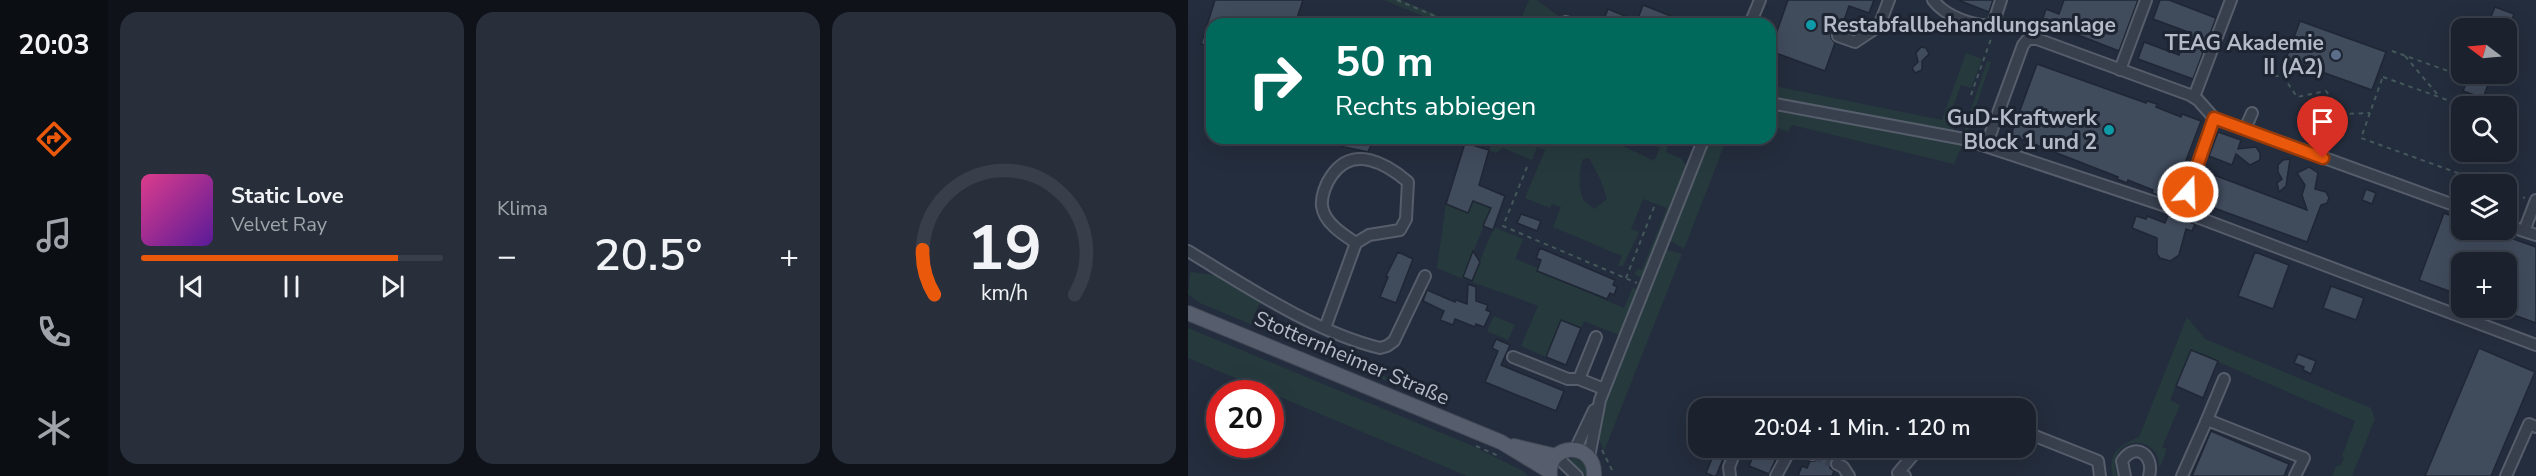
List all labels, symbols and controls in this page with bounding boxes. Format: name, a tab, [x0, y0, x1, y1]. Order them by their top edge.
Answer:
place label: Restabfallbehandlungsanlage	[1823, 11, 2116, 39]
marker: Restabfallbehandlungsanlage	[1804, 18, 1818, 32]
north arrow	[2451, 18, 2517, 84]
map controls	[2451, 18, 2517, 318]
text: 20:03	[18, 27, 90, 64]
place label: TEAG Akademie II (A2)	[2165, 29, 2324, 81]
text: 50 m	[1335, 34, 1434, 91]
icon: right	[1236, 42, 1314, 120]
marker: TEAG Akademie II (A2)	[2329, 48, 2343, 62]
text: Rechts abbiegen	[1335, 88, 1536, 125]
pin	[2297, 96, 2348, 158]
button: search	[2451, 96, 2517, 162]
place label: GuD-Kraftwerk Block 1 und 2	[1947, 104, 2098, 156]
icon: arrive	[2306, 105, 2339, 138]
icon: directions	[33, 118, 75, 160]
marker: GuD-Kraftwerk Block 1 und 2	[2102, 123, 2116, 137]
position arrow	[2156, 160, 2220, 224]
button: layers	[2451, 174, 2517, 240]
text: Static Love	[231, 181, 344, 211]
text: Klima	[497, 195, 548, 222]
text: 19	[967, 206, 1041, 291]
text: Velvet Ray	[231, 211, 327, 238]
icon: music	[33, 214, 75, 256]
text: 20.5°	[594, 225, 702, 286]
text: −	[497, 234, 517, 279]
text: +	[779, 234, 799, 279]
button: +	[2451, 252, 2517, 318]
icon: previous	[175, 270, 208, 303]
icon: pause	[275, 270, 308, 303]
icon: next	[376, 270, 409, 303]
text: km/h	[980, 278, 1028, 308]
street label: Stotternheimer Straße	[1250, 304, 1454, 412]
icon: phone	[33, 311, 75, 353]
speed limit sign: 20	[1206, 380, 1284, 458]
icon: climate	[33, 407, 75, 449]
text: 20:04 · 1 Min. · 120 m	[1753, 413, 1971, 443]

